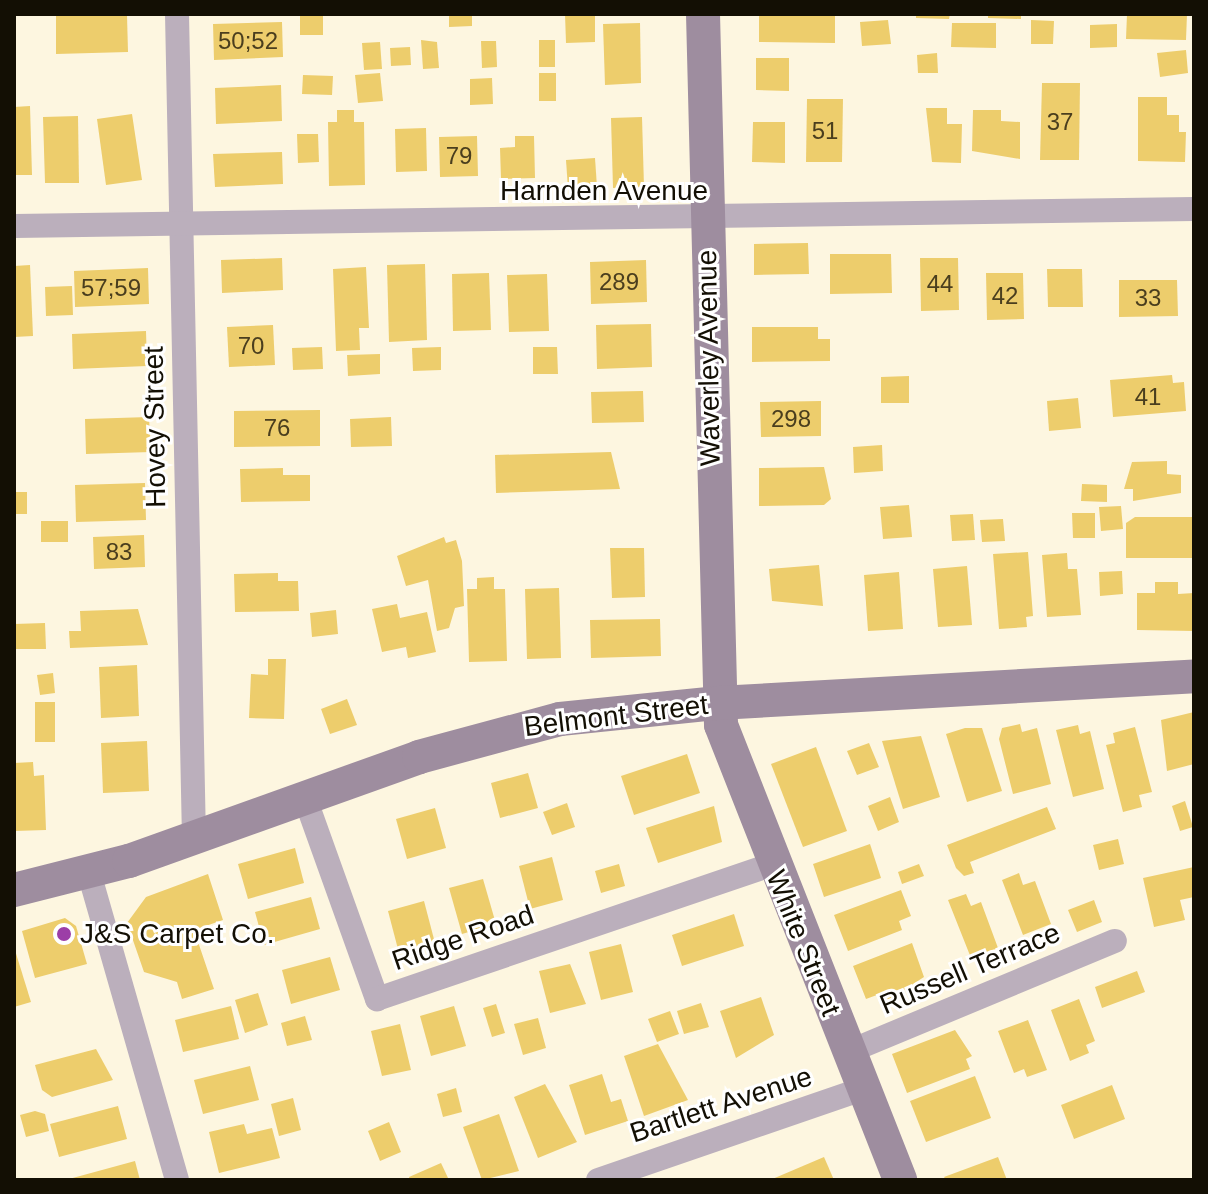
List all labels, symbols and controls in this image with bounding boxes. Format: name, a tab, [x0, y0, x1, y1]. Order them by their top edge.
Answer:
house number: 50;52	[218, 27, 278, 55]
house number: 37	[1047, 108, 1073, 136]
house number: 51	[812, 117, 838, 145]
house number: 79	[446, 142, 472, 170]
street label: Harnden Avenue	[499, 174, 709, 208]
street label: Waverley Avenue	[690, 249, 728, 467]
house number: 289	[599, 268, 639, 296]
house number: 44	[927, 270, 953, 298]
house number: 57;59	[81, 274, 141, 302]
house number: 42	[992, 282, 1018, 310]
house number: 33	[1135, 284, 1161, 312]
house number: 70	[238, 332, 264, 360]
street label: Hovey Street	[137, 346, 173, 508]
house number: 41	[1135, 383, 1161, 411]
house number: 298	[771, 405, 811, 433]
house number: 76	[264, 414, 290, 442]
house number: 83	[106, 538, 132, 566]
street label: Belmont Street	[522, 688, 710, 744]
street label: White Street	[759, 865, 847, 1021]
street label: Ridge Road	[388, 898, 538, 978]
street label: Russell Terrace	[875, 916, 1065, 1022]
place label: J&S Carpet Co.	[80, 917, 275, 951]
marker: J&S Carpet Co.	[55, 925, 73, 943]
street label: Bartlett Avenue	[625, 1060, 817, 1150]

